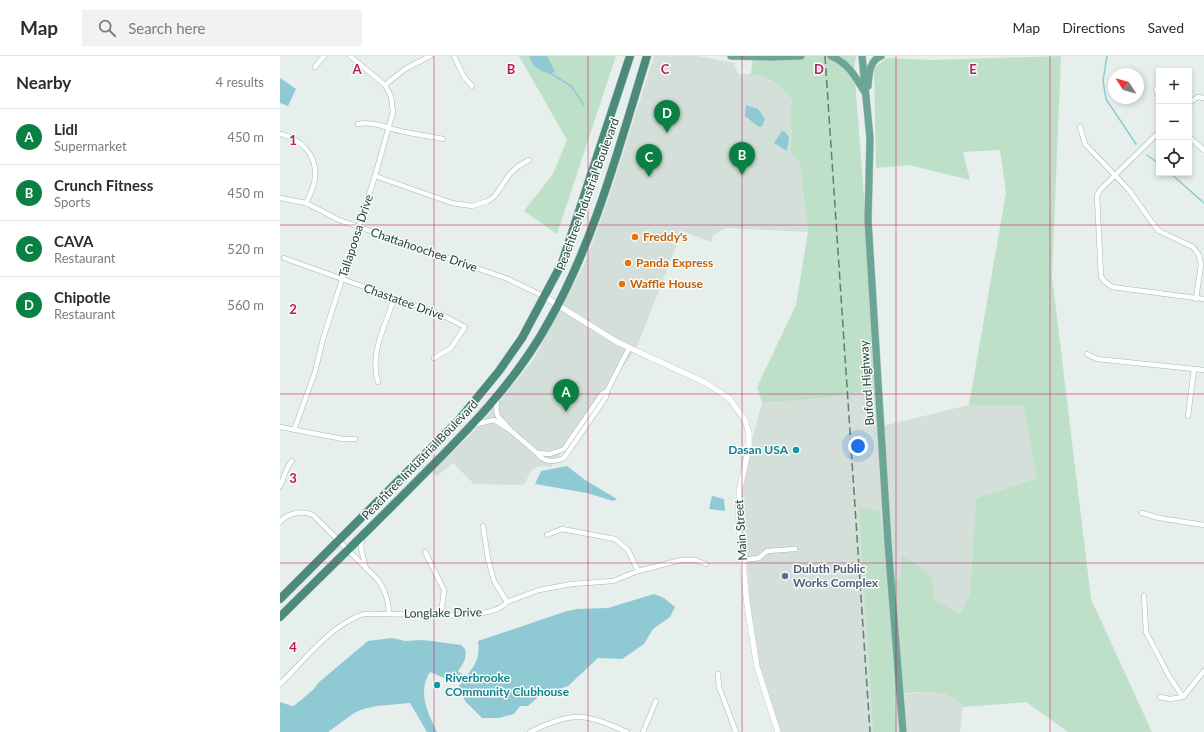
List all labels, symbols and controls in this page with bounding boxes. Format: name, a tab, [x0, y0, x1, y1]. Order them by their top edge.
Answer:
search box	[82, 10, 362, 46]
text: Map	[20, 16, 58, 39]
icon: search	[96, 17, 118, 39]
text: Search here	[128, 19, 206, 37]
text: Map	[1013, 19, 1040, 36]
text: Directions	[1062, 19, 1125, 36]
text: Saved	[1147, 19, 1184, 36]
text: A	[351, 61, 362, 77]
text: B	[507, 61, 516, 77]
text: C	[661, 61, 670, 77]
text: D	[814, 61, 824, 77]
text: E	[969, 61, 977, 77]
north arrow	[1108, 68, 1144, 104]
map controls	[1156, 68, 1192, 176]
button: +	[1156, 68, 1192, 104]
text: Nearby	[16, 72, 71, 93]
text: 4 results	[216, 74, 264, 90]
pin: D	[654, 100, 680, 133]
button: −	[1156, 104, 1192, 140]
street label: Peachtree Industrial Boulevard	[553, 116, 622, 272]
text: Lidl	[54, 120, 78, 138]
text: A	[24, 129, 34, 145]
text: 450 m	[227, 129, 264, 145]
text: 1	[289, 132, 297, 148]
text: Supermarket	[54, 138, 127, 154]
button: locate	[1156, 140, 1192, 176]
pin: B	[729, 142, 755, 175]
pin: C	[636, 144, 662, 177]
text: Crunch Fitness	[54, 176, 153, 194]
text: B	[25, 185, 33, 201]
text: 450 m	[227, 185, 264, 201]
street label: Tallapoosa Drive	[335, 192, 376, 279]
text: Sports	[54, 194, 91, 210]
street label: Chattahoochee Drive	[369, 224, 479, 275]
place label: Freddy's	[643, 229, 688, 244]
text: CAVA	[54, 232, 93, 250]
marker: Freddy's	[630, 232, 640, 242]
text: C	[25, 241, 33, 257]
text: 520 m	[227, 241, 264, 257]
text: Restaurant	[54, 250, 116, 266]
place label: Panda Express	[636, 255, 713, 270]
marker: Panda Express	[623, 258, 633, 268]
place label: Waffle House	[630, 276, 703, 291]
marker: Waffle House	[617, 279, 627, 289]
street label: Chastatee Drive	[362, 280, 447, 323]
text: Chipotle	[54, 288, 111, 306]
text: D	[24, 297, 34, 313]
text: 560 m	[227, 297, 264, 313]
text: 2	[289, 301, 297, 317]
text: Restaurant	[54, 306, 116, 322]
street label: Buford Highway	[856, 339, 877, 426]
pin: A	[553, 379, 579, 412]
street label: Peachtree Industrial Boulevard	[358, 397, 481, 523]
your location	[848, 436, 868, 456]
place label: Dasan USA	[728, 442, 789, 457]
marker: Dasan USA	[791, 445, 801, 455]
text: 3	[289, 470, 297, 486]
street label: Main Street	[731, 498, 750, 561]
place label: Duluth Public Works Complex	[793, 561, 879, 590]
marker: Duluth Public Works Complex	[780, 571, 790, 581]
street label: Longlake Drive	[404, 604, 482, 621]
text: 4	[289, 639, 297, 655]
place label: Riverbrooke COmmunity Clubhouse	[445, 670, 570, 699]
marker: Riverbrooke COmmunity Clubhouse	[432, 680, 442, 690]

